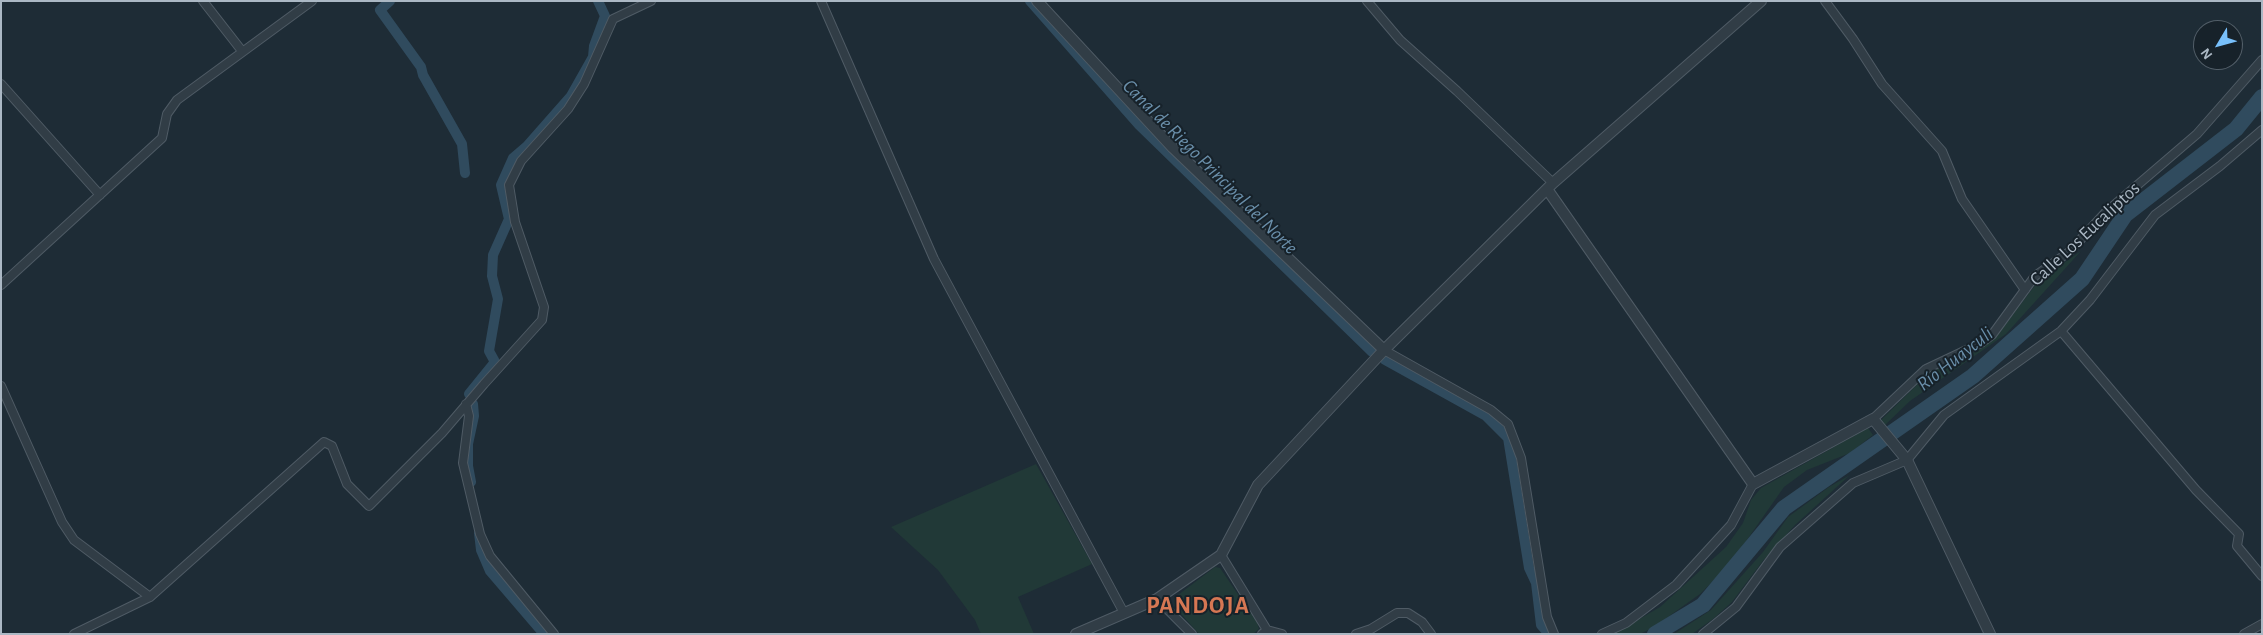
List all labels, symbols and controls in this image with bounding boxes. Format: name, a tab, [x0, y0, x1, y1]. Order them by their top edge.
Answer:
north arrow	[2193, 20, 2243, 70]
text: N	[2198, 45, 2215, 62]
water label: Canal de Riego Principal del Norte	[1117, 74, 1303, 260]
street label: Calle Los Eucaliptos	[2025, 177, 2145, 291]
water label: Río Huayculi	[1912, 322, 1998, 396]
district label: PANDOJA	[1145, 592, 1251, 620]

